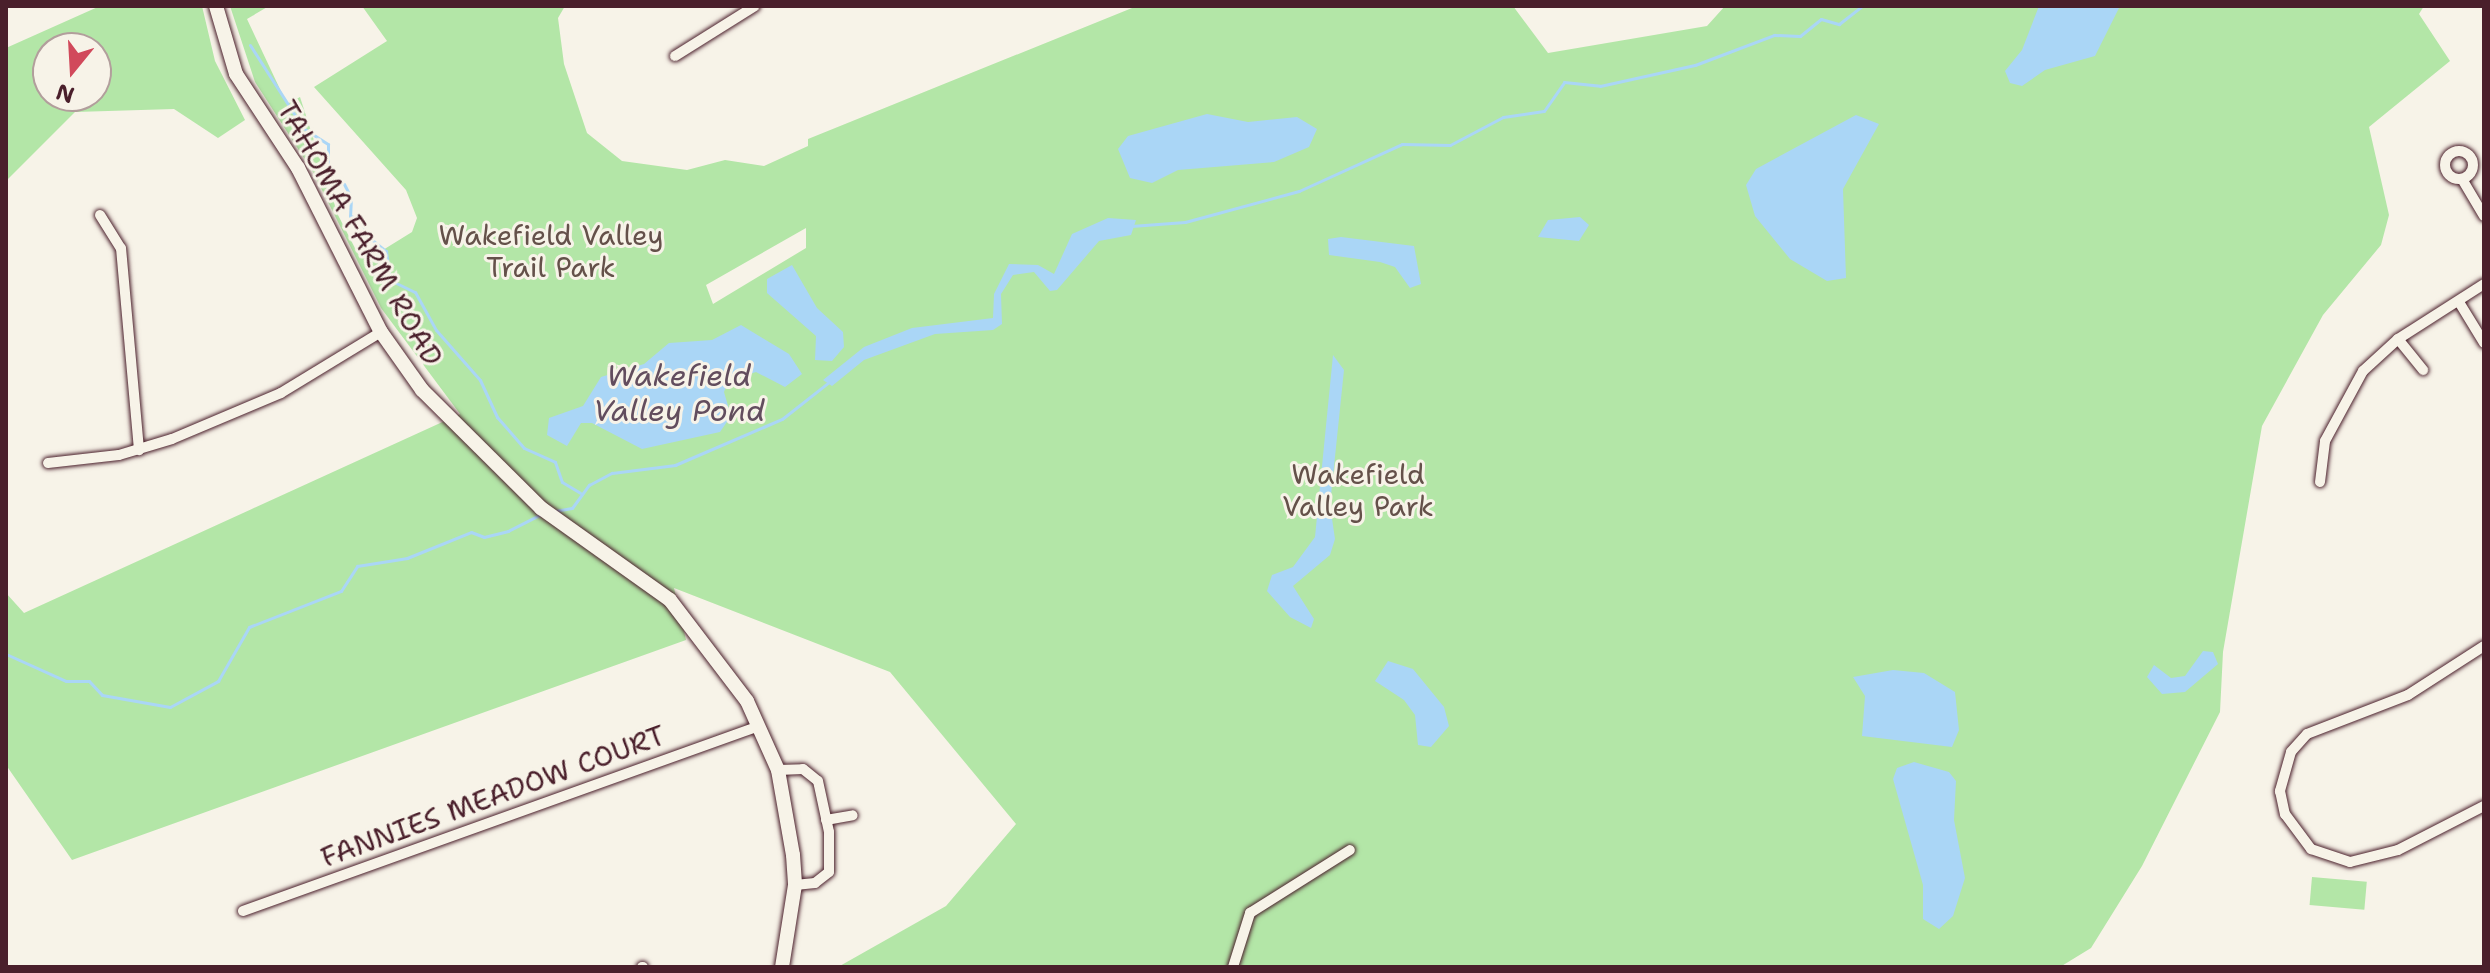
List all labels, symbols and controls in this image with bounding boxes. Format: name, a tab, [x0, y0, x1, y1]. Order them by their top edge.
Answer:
north arrow	[32, 32, 112, 112]
text: N	[52, 77, 78, 110]
street label: TAHOMA FARM ROAD	[270, 94, 450, 372]
park label: Wakefield Valley Trail Park	[438, 218, 664, 284]
water label: Wakefield Valley Pond	[593, 358, 765, 428]
park label: Wakefield Valley Park	[1282, 457, 1434, 523]
street label: FANNIES MEADOW COURT	[316, 718, 670, 874]

